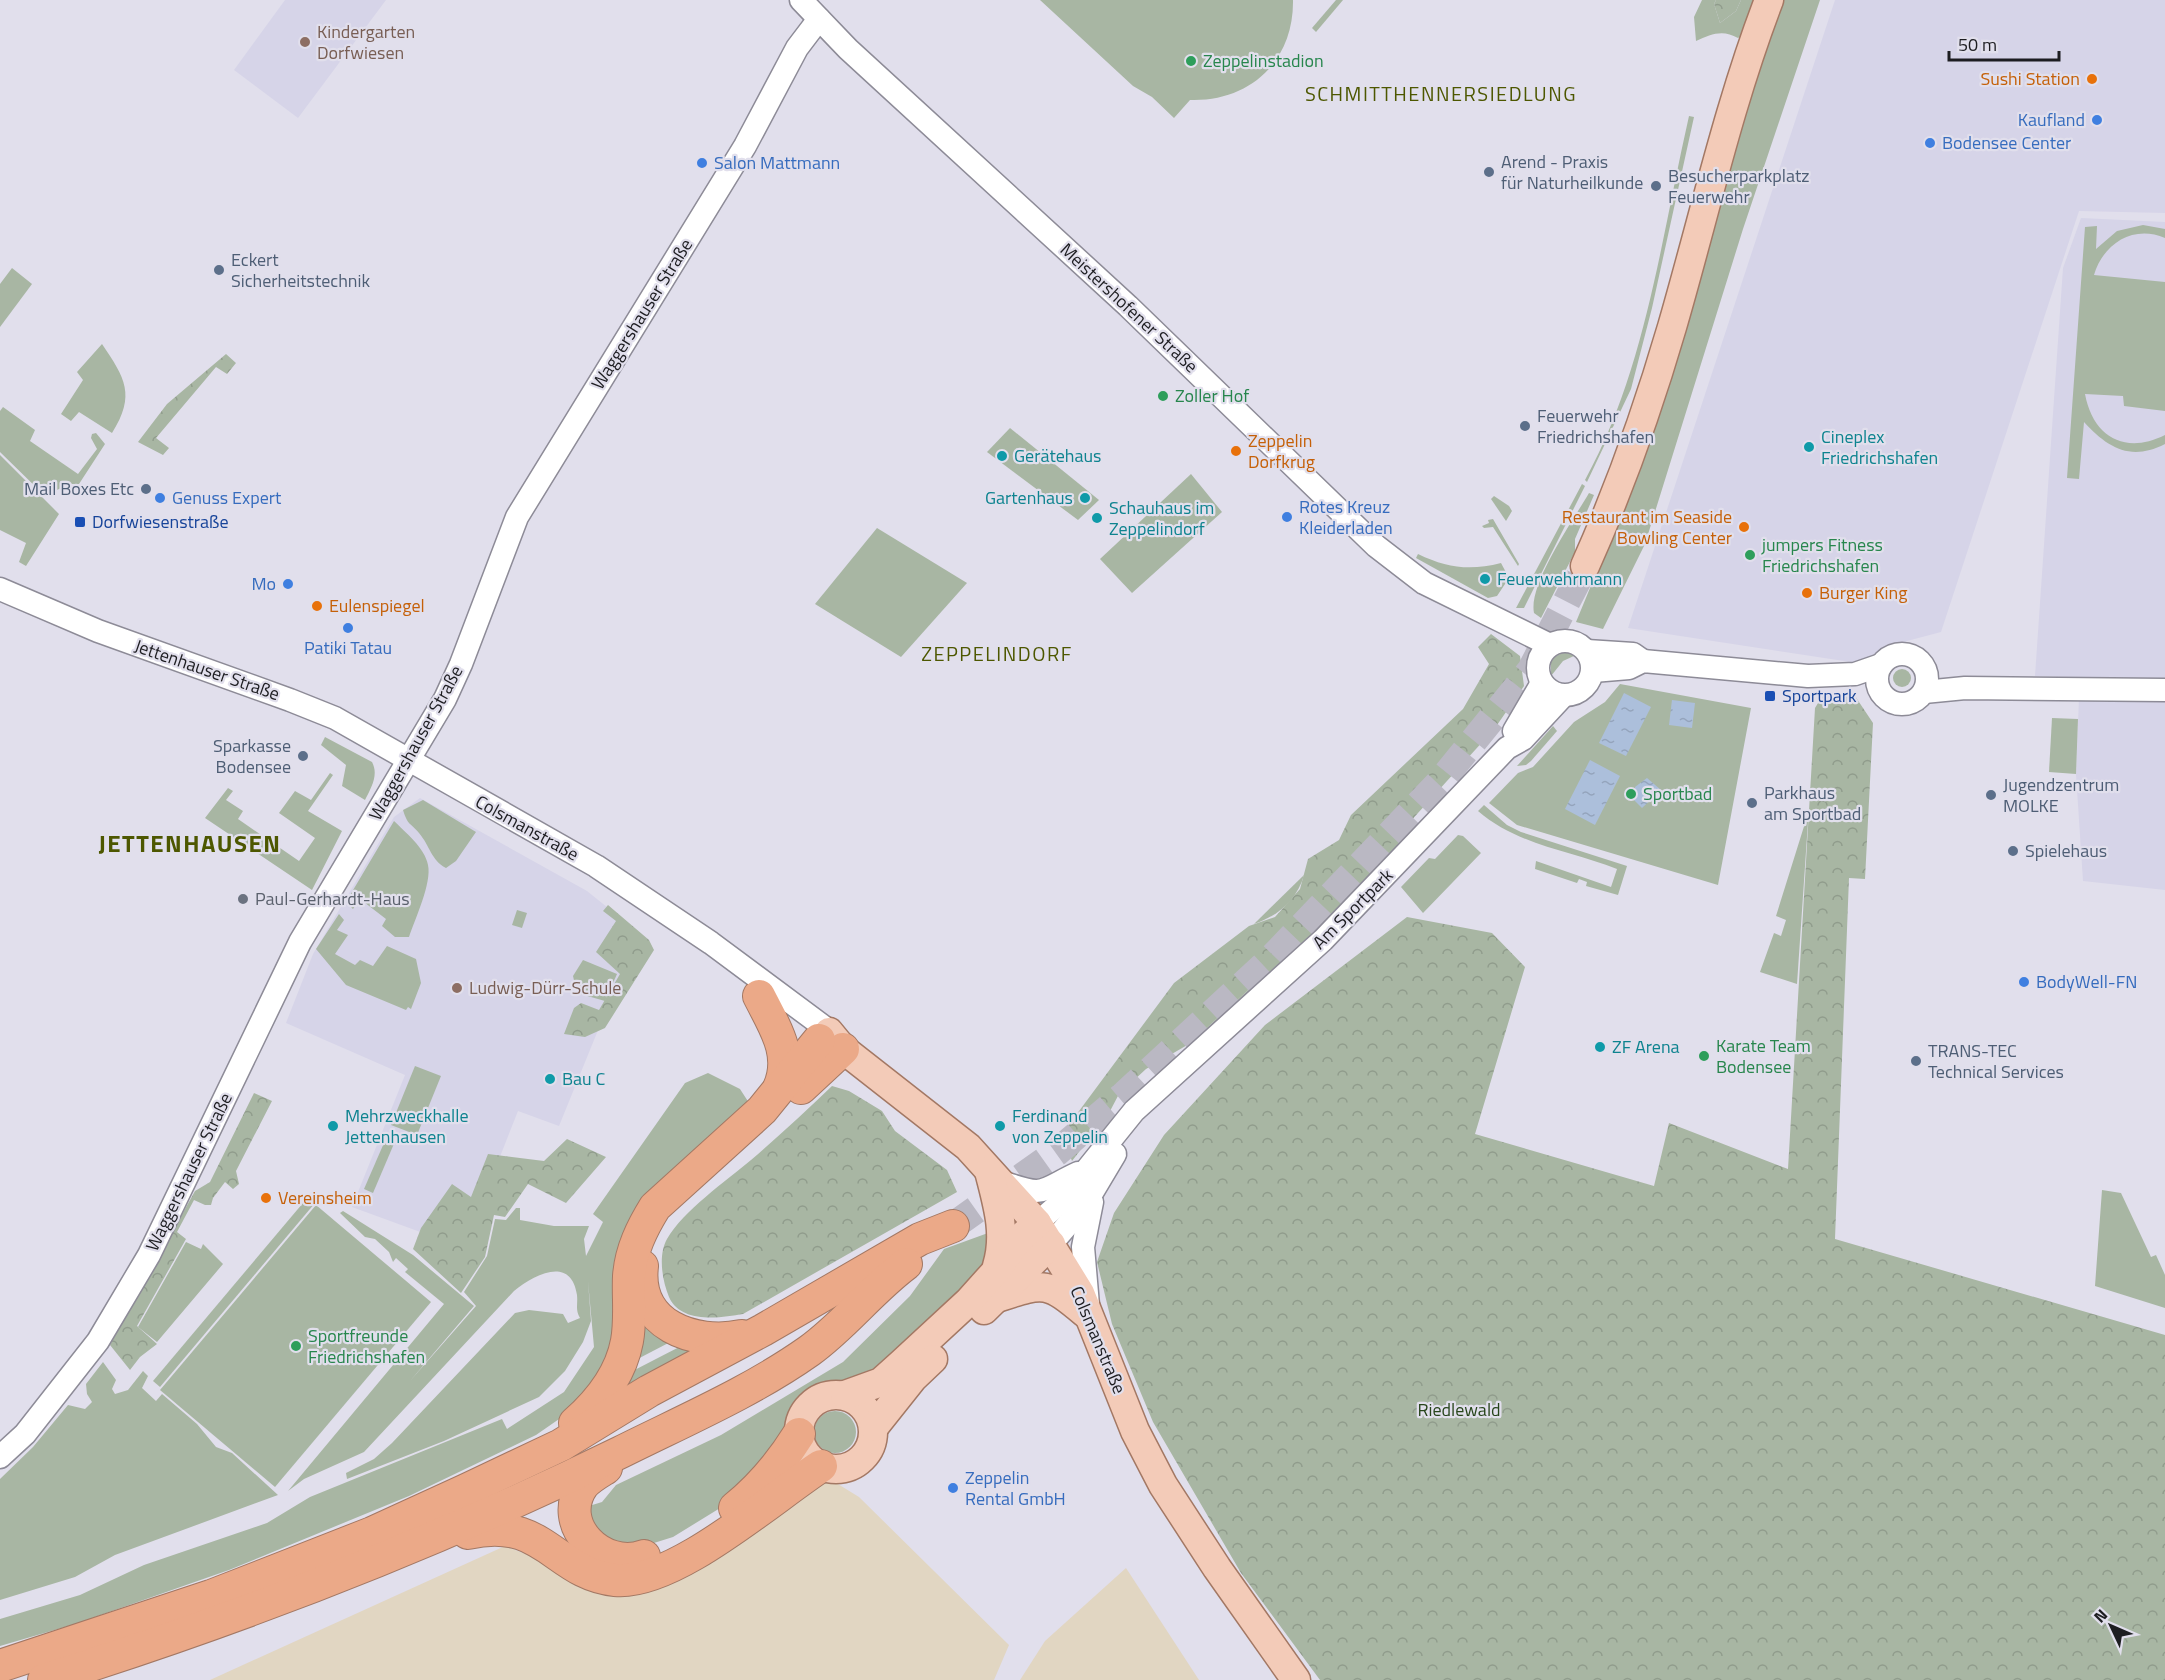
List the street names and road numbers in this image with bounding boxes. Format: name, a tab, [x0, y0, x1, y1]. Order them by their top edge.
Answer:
street label: Waggershauser Straße	[584, 233, 699, 394]
street label: Meistershofener Straße	[1054, 236, 1204, 379]
street label: Jettenhauser Straße	[131, 632, 283, 707]
street label: Waggershauser Straße	[362, 660, 469, 825]
street label: Colsmanstraße	[471, 788, 584, 867]
street label: Am Sportpark	[1306, 862, 1399, 955]
street label: Waggershauser Straße	[138, 1088, 239, 1256]
street label: Colsmanstraße	[1064, 1282, 1133, 1398]

